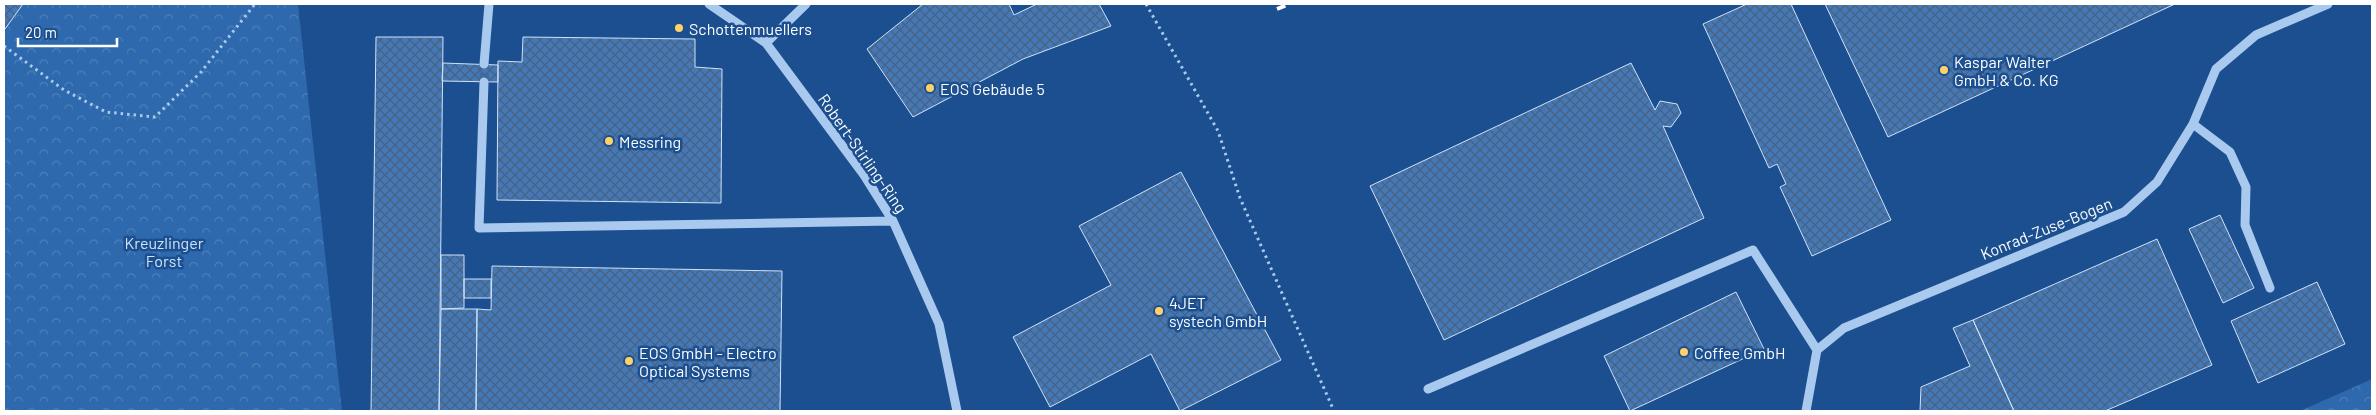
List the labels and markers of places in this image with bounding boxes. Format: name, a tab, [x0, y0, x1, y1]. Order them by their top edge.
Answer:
place label: Schottenmuellers	[689, 19, 812, 38]
marker: Schottenmuellers	[673, 22, 685, 34]
place label: Kaspar Walter GmbH & Co. KG	[1954, 52, 2058, 89]
marker: Kaspar Walter GmbH & Co. KG	[1938, 64, 1950, 76]
place label: EOS Gebäude 5	[940, 79, 1045, 98]
marker: EOS Gebäude 5	[924, 82, 936, 94]
place label: Messring	[619, 132, 681, 151]
marker: Messring	[603, 135, 615, 147]
place label: 4JET systech GmbH	[1169, 293, 1267, 330]
marker: 4JET systech GmbH	[1153, 305, 1165, 317]
place label: EOS GmbH - Electro Optical Systems	[639, 343, 777, 380]
place label: Coffee GmbH	[1694, 343, 1785, 362]
marker: Coffee GmbH	[1678, 346, 1690, 358]
marker: EOS GmbH - Electro Optical Systems	[623, 355, 635, 367]

